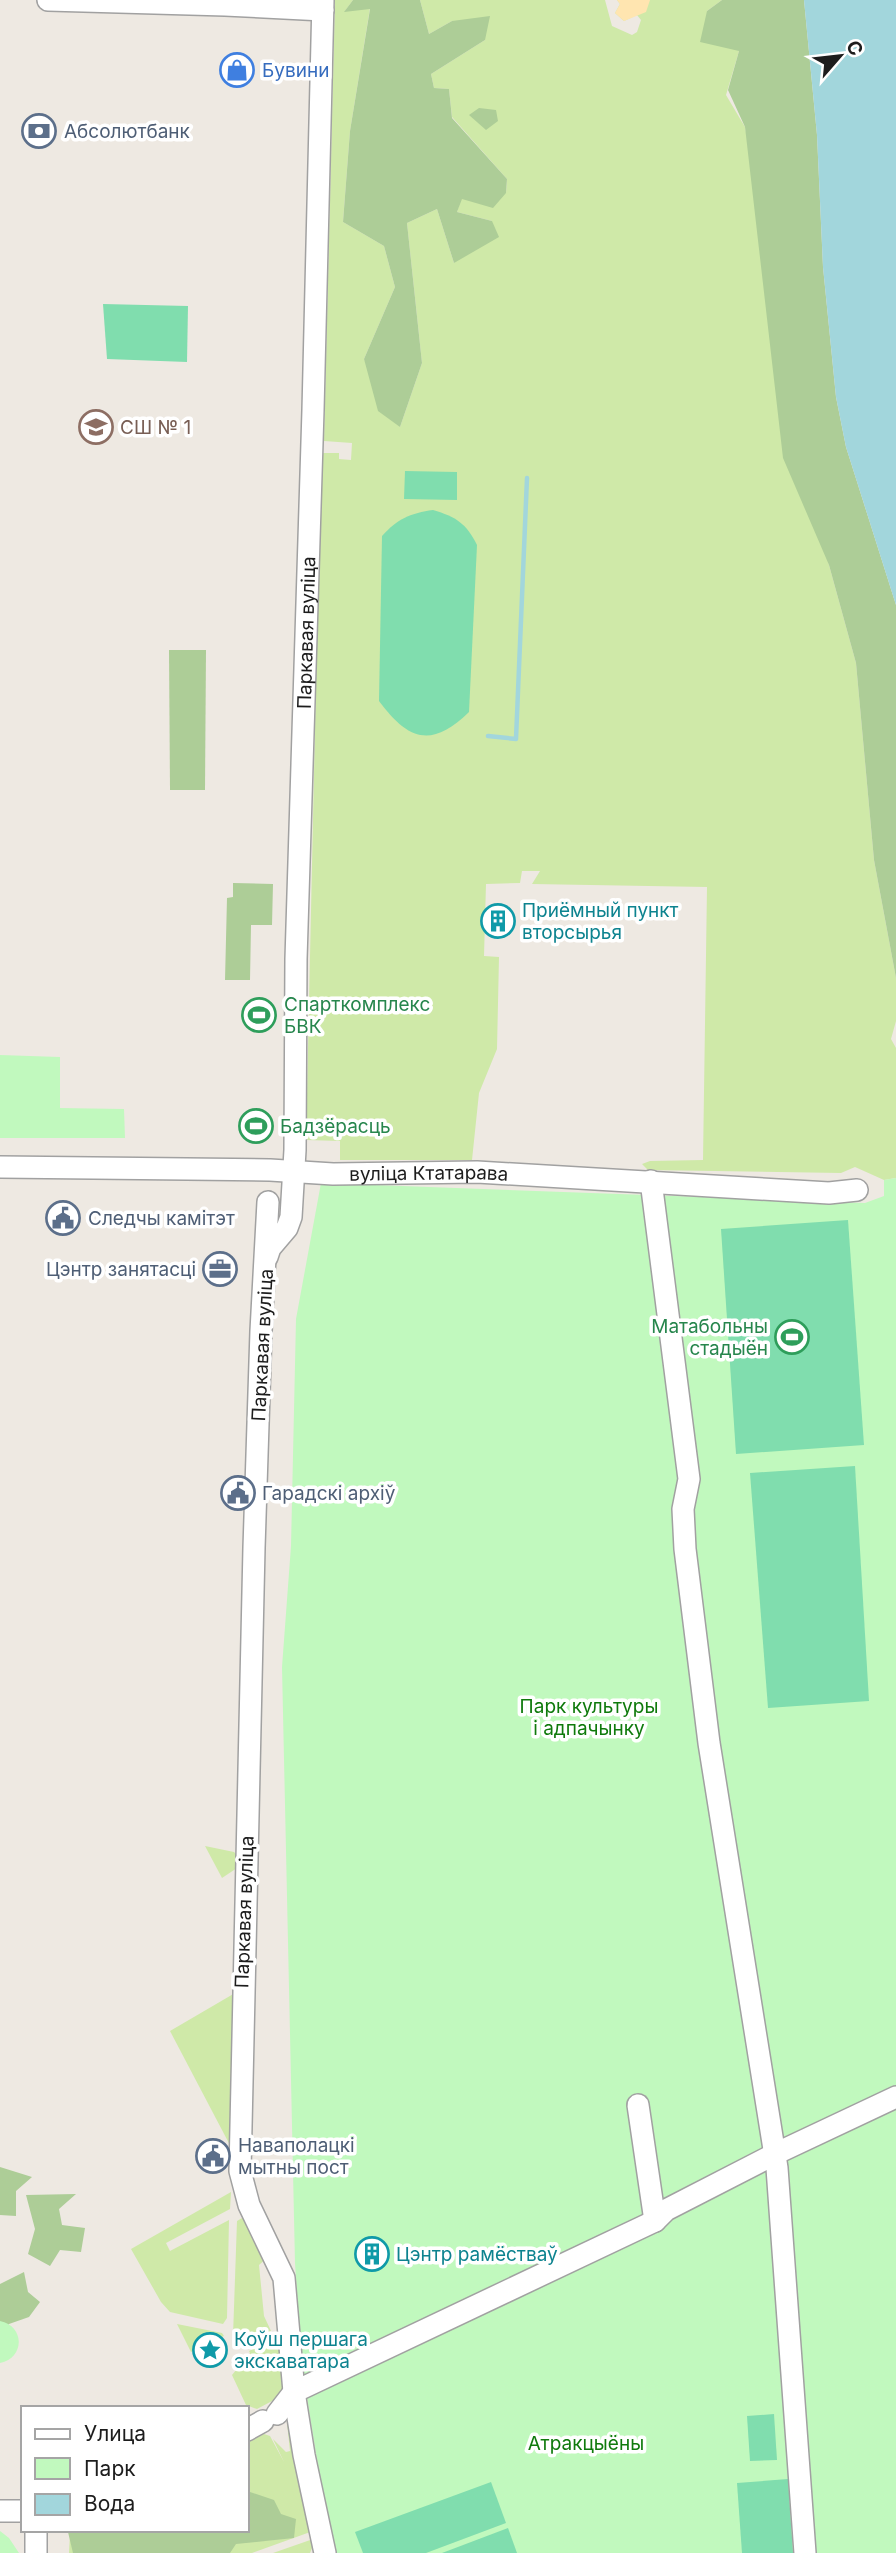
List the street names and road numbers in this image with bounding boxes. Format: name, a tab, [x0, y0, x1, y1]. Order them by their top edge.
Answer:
street label: Паркавая вуліца	[293, 556, 320, 709]
street label: вуліца Ктатарава	[349, 1161, 509, 1186]
street label: Паркавая вуліца	[247, 1268, 278, 1422]
street label: Паркавая вуліца	[230, 1835, 259, 1989]

